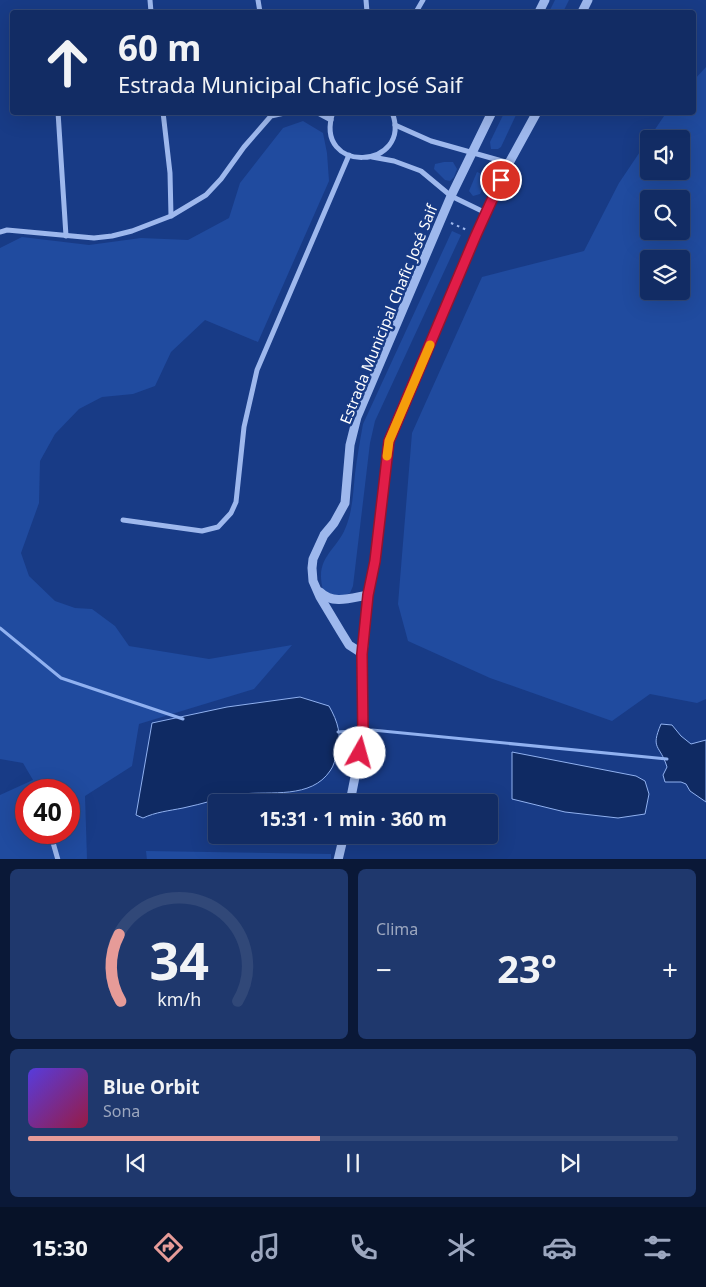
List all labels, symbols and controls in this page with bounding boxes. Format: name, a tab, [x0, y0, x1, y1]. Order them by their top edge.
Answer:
text: 60 m	[118, 24, 201, 71]
icon: ahead	[35, 30, 100, 95]
text: Estrada Municipal Chafic José Saif	[118, 69, 463, 99]
map controls	[640, 130, 690, 300]
button: sound	[640, 130, 690, 180]
pin	[480, 159, 522, 201]
icon: arrive	[487, 166, 515, 194]
button: search	[640, 190, 690, 240]
street label: Estrada Municipal Chafic José Saif	[335, 201, 442, 427]
button: layers	[640, 250, 690, 300]
position arrow	[333, 726, 385, 778]
speed limit sign: 40	[15, 779, 80, 844]
text: 15:31 · 1 min · 360 m	[259, 806, 447, 832]
text: Clima	[376, 918, 418, 940]
text: 34	[149, 924, 209, 995]
text: 23°	[497, 942, 557, 994]
text: −	[376, 950, 392, 988]
text: +	[662, 950, 678, 988]
text: km/h	[157, 987, 201, 1011]
text: Blue Orbit	[103, 1074, 199, 1100]
text: Sona	[103, 1100, 140, 1122]
icon: previous	[122, 1149, 150, 1177]
icon: pause	[339, 1149, 367, 1177]
icon: next	[556, 1149, 584, 1177]
icon: directions	[151, 1230, 186, 1265]
icon: music	[248, 1230, 283, 1265]
icon: phone	[346, 1230, 381, 1265]
icon: climate	[444, 1230, 479, 1265]
icon: car	[542, 1230, 577, 1265]
icon: filters	[640, 1230, 675, 1265]
text: 15:30	[31, 1232, 88, 1262]

